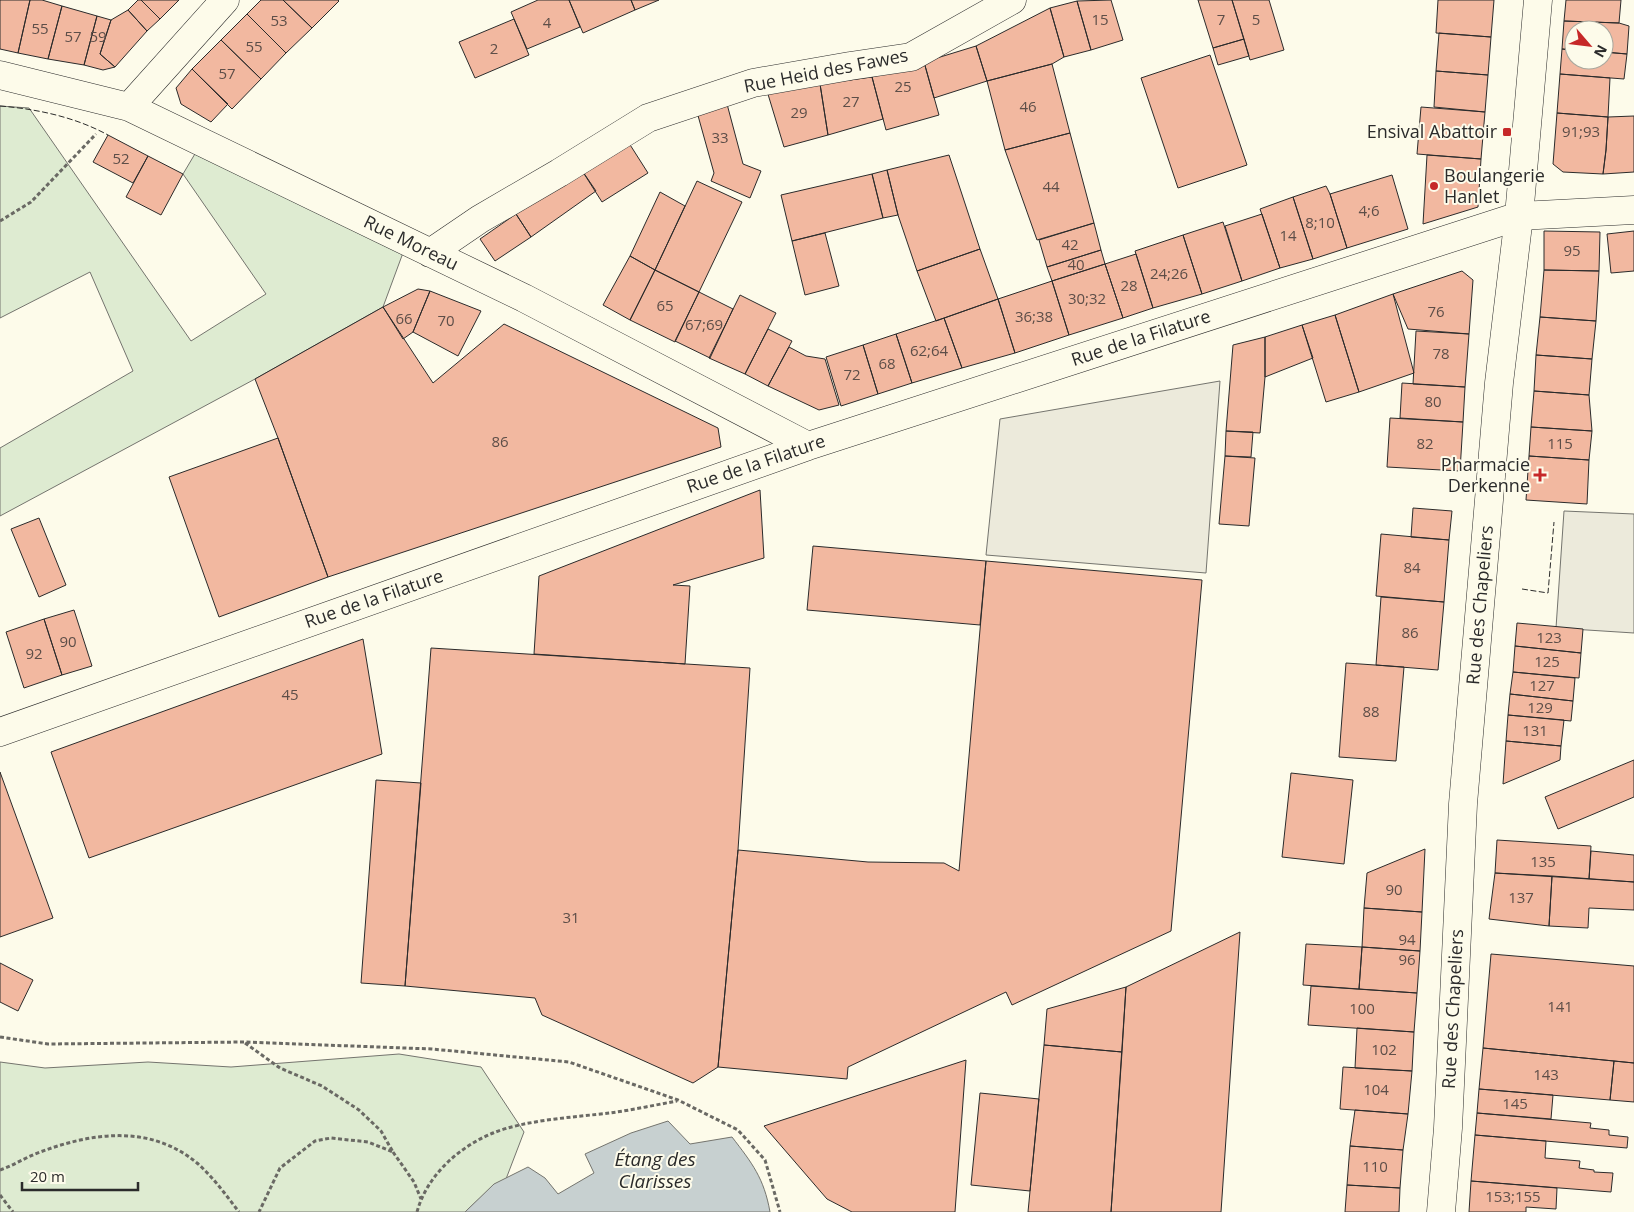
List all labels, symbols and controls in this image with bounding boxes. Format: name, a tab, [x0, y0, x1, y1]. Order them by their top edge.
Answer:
house number: 15	[1091, 9, 1109, 29]
house number: 7	[1217, 9, 1225, 29]
house number: 5	[1252, 9, 1260, 29]
house number: 53	[270, 10, 288, 30]
house number: 4	[543, 12, 552, 32]
house number: 55	[31, 18, 49, 38]
north arrow	[1564, 20, 1614, 70]
house number: 57	[64, 26, 82, 46]
house number: 59	[89, 26, 107, 46]
house number: 55	[245, 36, 263, 56]
house number: 2	[490, 38, 498, 58]
street label: Rue Heid des Fawes	[742, 42, 910, 98]
text: N	[1590, 42, 1612, 61]
house number: 57	[218, 63, 236, 83]
house number: 25	[894, 76, 912, 96]
house number: 27	[842, 91, 860, 111]
house number: 46	[1019, 96, 1037, 116]
house number: 29	[790, 102, 808, 122]
place label: Ensival Abattoir	[1367, 119, 1498, 143]
house number: 91;93	[1562, 121, 1600, 141]
marker: Ensival Abattoir	[1501, 126, 1513, 138]
house number: 33	[711, 127, 729, 147]
house number: 52	[112, 148, 130, 168]
place label: Boulangerie Hanlet	[1444, 163, 1545, 208]
house number: 44	[1042, 176, 1060, 196]
marker: Boulangerie Hanlet	[1428, 180, 1440, 192]
house number: 4;6	[1358, 200, 1380, 220]
street label: Rue Moreau	[360, 209, 463, 275]
house number: 8;10	[1305, 212, 1335, 232]
house number: 14	[1279, 225, 1297, 245]
house number: 42	[1061, 234, 1079, 254]
house number: 95	[1563, 240, 1581, 260]
house number: 40	[1067, 254, 1085, 274]
house number: 24;26	[1150, 263, 1188, 283]
house number: 28	[1120, 275, 1138, 295]
house number: 30;32	[1068, 288, 1106, 308]
house number: 65	[656, 295, 674, 315]
house number: 76	[1427, 301, 1445, 321]
street label: Rue de la Filature	[1068, 303, 1213, 371]
house number: 36;38	[1015, 306, 1053, 326]
house number: 66	[395, 308, 413, 328]
house number: 70	[437, 310, 455, 330]
house number: 67;69	[685, 314, 723, 334]
house number: 62;64	[910, 340, 949, 360]
house number: 78	[1432, 343, 1450, 363]
house number: 68	[878, 353, 896, 373]
house number: 72	[843, 364, 861, 384]
house number: 80	[1424, 391, 1442, 411]
street label: Rue de la Filature	[683, 428, 828, 498]
house number: 86	[491, 431, 509, 451]
house number: 82	[1416, 433, 1434, 453]
house number: 115	[1547, 433, 1573, 453]
place label: Pharmacie Derkenne	[1441, 452, 1530, 497]
marker: Pharmacie Derkenne	[1534, 469, 1546, 481]
street label: Rue des Chapeliers	[1460, 524, 1498, 686]
house number: 84	[1403, 557, 1421, 577]
street label: Rue de la Filature	[301, 563, 446, 633]
house number: 86	[1401, 622, 1419, 642]
house number: 123	[1536, 627, 1562, 647]
house number: 90	[59, 631, 77, 651]
house number: 92	[25, 643, 43, 663]
house number: 125	[1534, 651, 1560, 671]
house number: 127	[1529, 675, 1555, 695]
house number: 45	[281, 684, 299, 704]
house number: 129	[1527, 697, 1553, 717]
house number: 88	[1362, 701, 1380, 721]
house number: 131	[1522, 720, 1548, 740]
house number: 135	[1530, 851, 1556, 871]
house number: 90	[1385, 879, 1403, 899]
house number: 137	[1508, 887, 1534, 907]
house number: 31	[562, 907, 580, 927]
street label: Rue des Chapeliers	[1436, 928, 1468, 1089]
house number: 94	[1398, 929, 1416, 949]
house number: 96	[1398, 949, 1416, 969]
house number: 141	[1547, 996, 1573, 1016]
house number: 100	[1349, 998, 1375, 1018]
house number: 102	[1371, 1039, 1397, 1059]
house number: 143	[1533, 1064, 1559, 1084]
house number: 104	[1363, 1079, 1389, 1099]
house number: 145	[1502, 1093, 1528, 1113]
water label: Étang des Clarisses	[614, 1146, 696, 1194]
house number: 110	[1362, 1156, 1388, 1176]
scale bar	[22, 1160, 139, 1192]
text: 20 m	[30, 1166, 65, 1186]
house number: 153;155	[1485, 1186, 1541, 1206]

